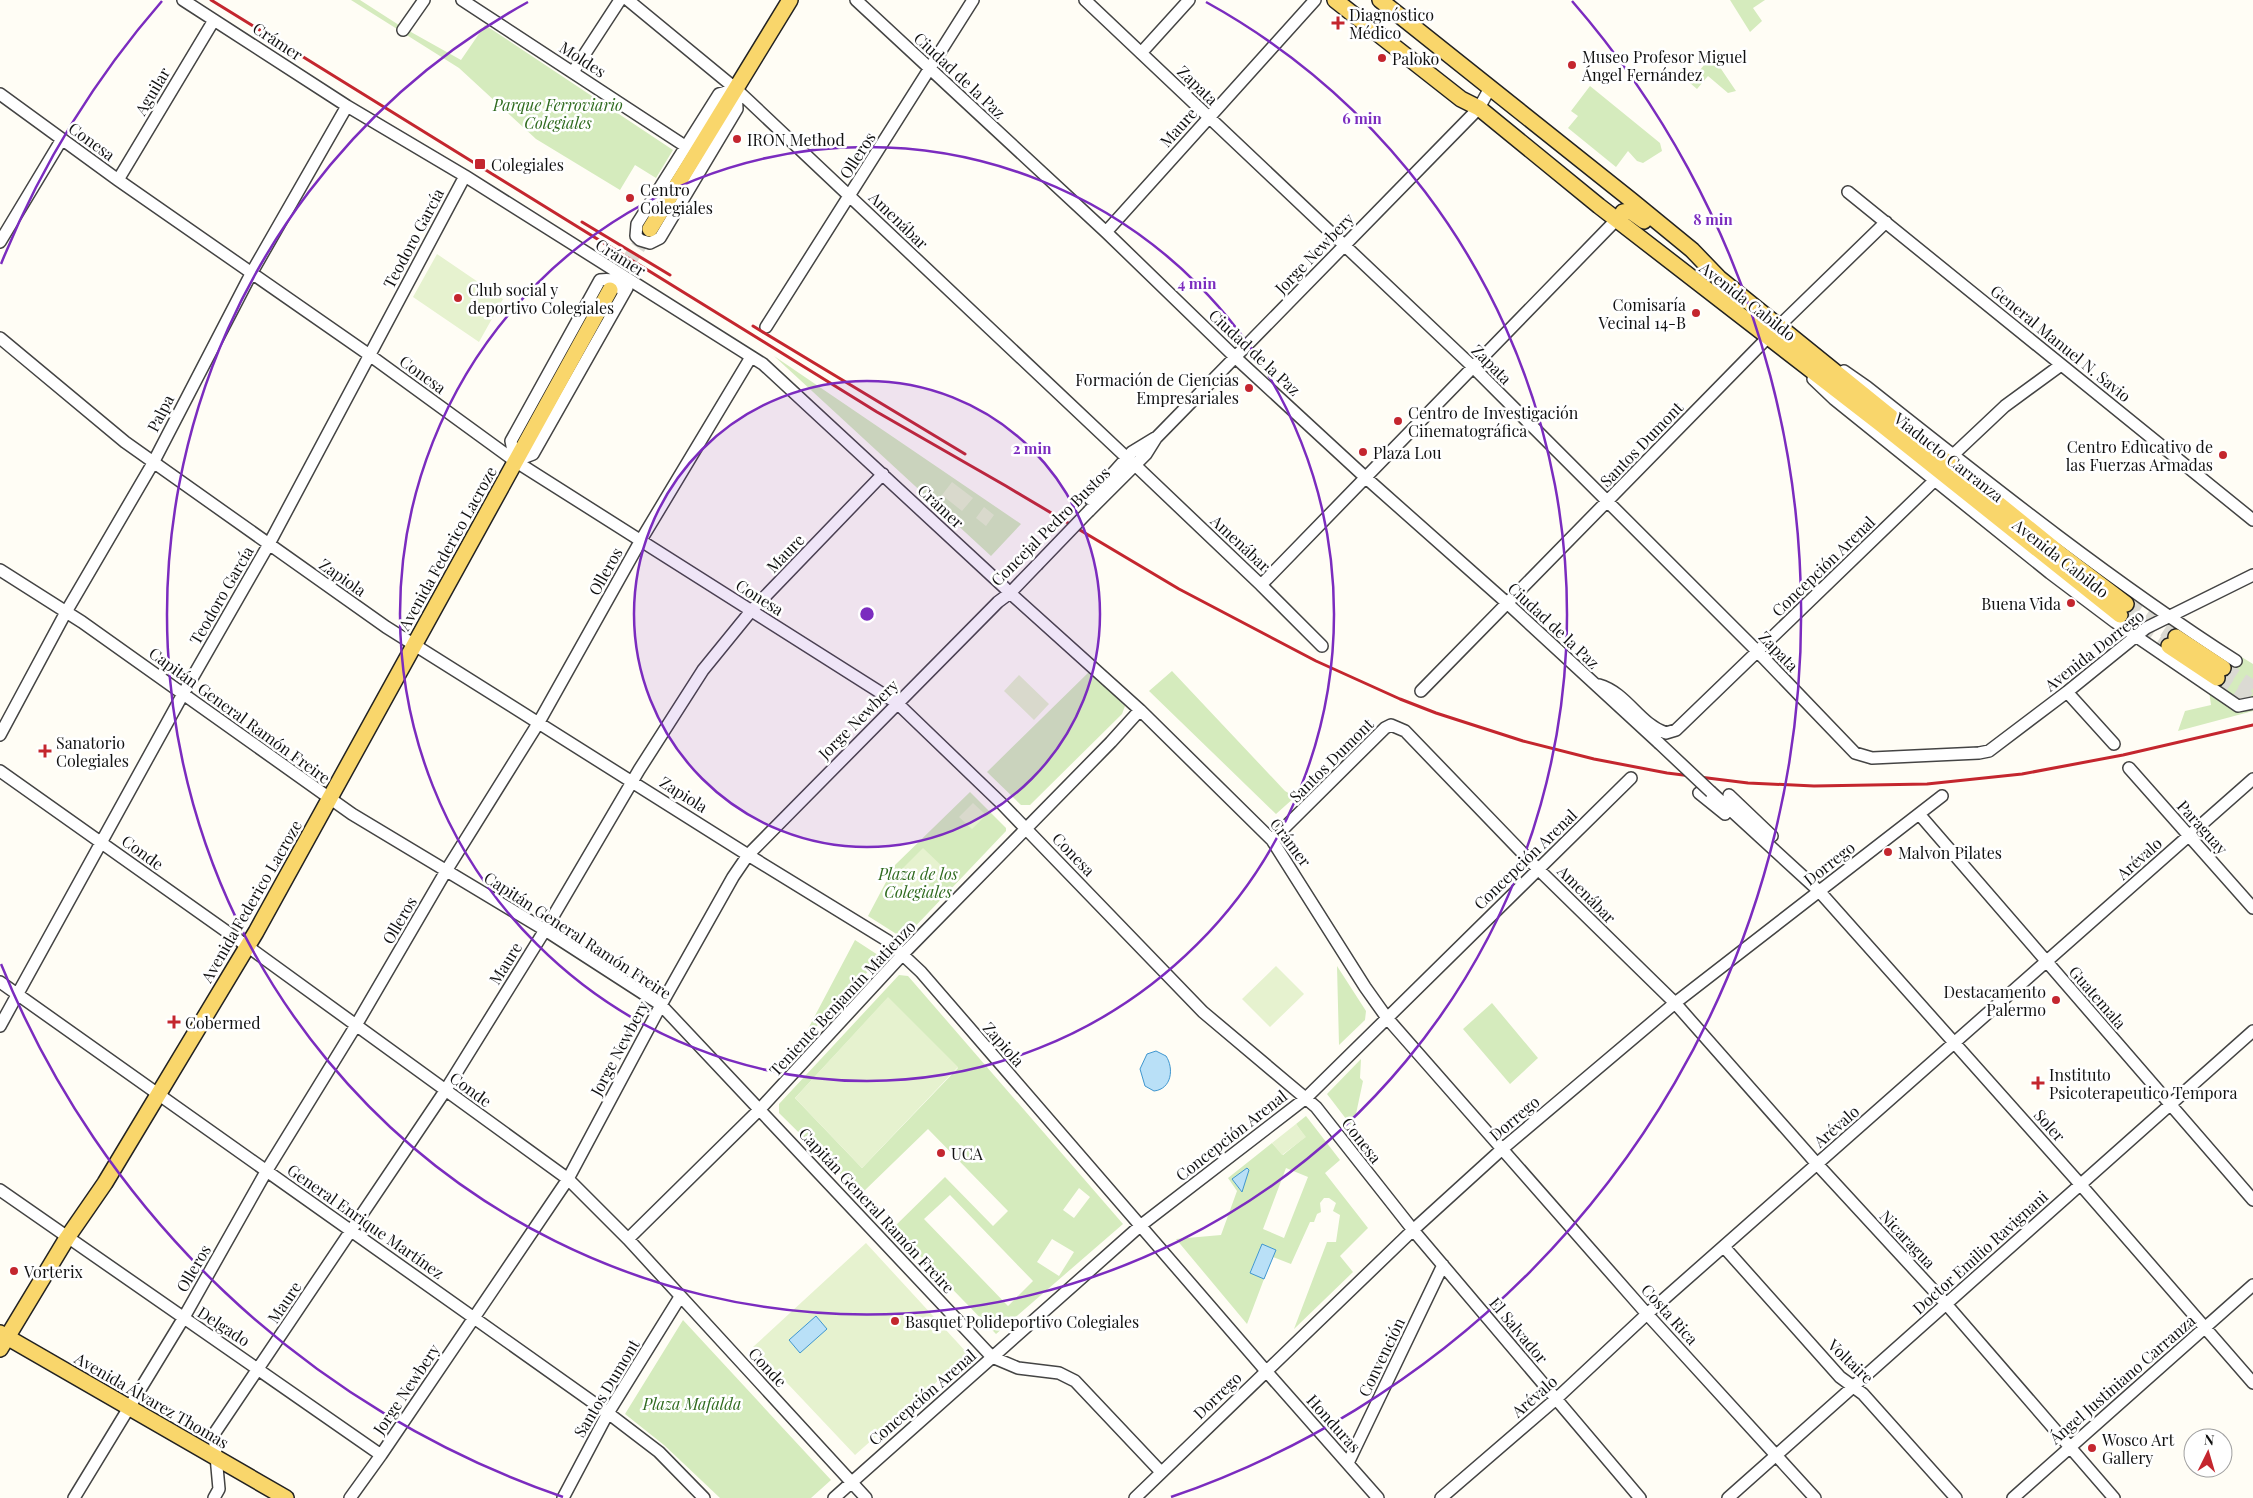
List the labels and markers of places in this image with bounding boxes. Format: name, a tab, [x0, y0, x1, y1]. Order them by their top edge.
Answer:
place label: Diagnóstico Médico	[1349, 4, 1434, 43]
marker: Diagnóstico Médico	[1331, 16, 1345, 30]
place label: Museo Profesor Miguel Ángel Fernández	[1581, 46, 1747, 85]
place label: Paloko	[1392, 48, 1440, 69]
marker: Paloko	[1376, 52, 1388, 64]
marker: Museo Profesor Miguel Ángel Fernández	[1566, 59, 1578, 71]
place label: IRON Method	[747, 129, 845, 150]
marker: IRON Method	[731, 133, 743, 145]
place label: Colegiales	[491, 154, 564, 175]
marker: Colegiales	[473, 157, 487, 171]
place label: Centro Colegiales	[640, 179, 713, 218]
marker: Centro Colegiales	[624, 192, 636, 204]
place label: Club social y deportivo Colegiales	[468, 279, 614, 318]
marker: Club social y deportivo Colegiales	[452, 292, 464, 304]
place label: Comisaría Vecinal 14-B	[1597, 294, 1686, 333]
marker: Comisaría Vecinal 14-B	[1690, 307, 1702, 319]
place label: Formación de Ciencias Empresariales	[1075, 369, 1239, 408]
marker: Formación de Ciencias Empresariales	[1243, 382, 1255, 394]
place label: Centro de Investigación Cinematográfica	[1408, 402, 1579, 441]
marker: Centro de Investigación Cinematográfica	[1392, 415, 1404, 427]
place label: Centro Educativo de las Fuerzas Armadas	[2066, 436, 2213, 475]
place label: Plaza Lou	[1373, 442, 1442, 463]
marker: Plaza Lou	[1357, 446, 1369, 458]
marker: Centro Educativo de las Fuerzas Armadas	[2217, 449, 2229, 461]
place label: Buena Vida	[1981, 593, 2061, 614]
marker: Buena Vida	[2065, 597, 2077, 609]
centre of rings	[858, 605, 876, 623]
place label: Sanatorio Colegiales	[56, 732, 129, 771]
marker: Sanatorio Colegiales	[38, 744, 52, 758]
place label: Malvon Pilates	[1898, 842, 2002, 863]
marker: Malvon Pilates	[1882, 846, 1894, 858]
place label: Destacamento Palermo	[1944, 981, 2046, 1020]
marker: Destacamento Palermo	[2050, 994, 2062, 1006]
place label: Cobermed	[185, 1012, 261, 1033]
marker: Cobermed	[167, 1015, 181, 1029]
place label: Instituto Psicoterapeutico Tempora	[2049, 1064, 2237, 1103]
marker: Instituto Psicoterapeutico Tempora	[2031, 1076, 2045, 1090]
place label: UCA	[951, 1143, 984, 1164]
marker: UCA	[935, 1147, 947, 1159]
place label: Vorterix	[23, 1261, 84, 1282]
marker: Vorterix	[8, 1265, 20, 1277]
place label: Basquet Polideportivo Colegiales	[905, 1311, 1139, 1332]
marker: Basquet Polideportivo Colegiales	[889, 1315, 901, 1327]
place label: Wosco Art Gallery	[2101, 1429, 2174, 1468]
marker: Wosco Art Gallery	[2086, 1442, 2098, 1454]

